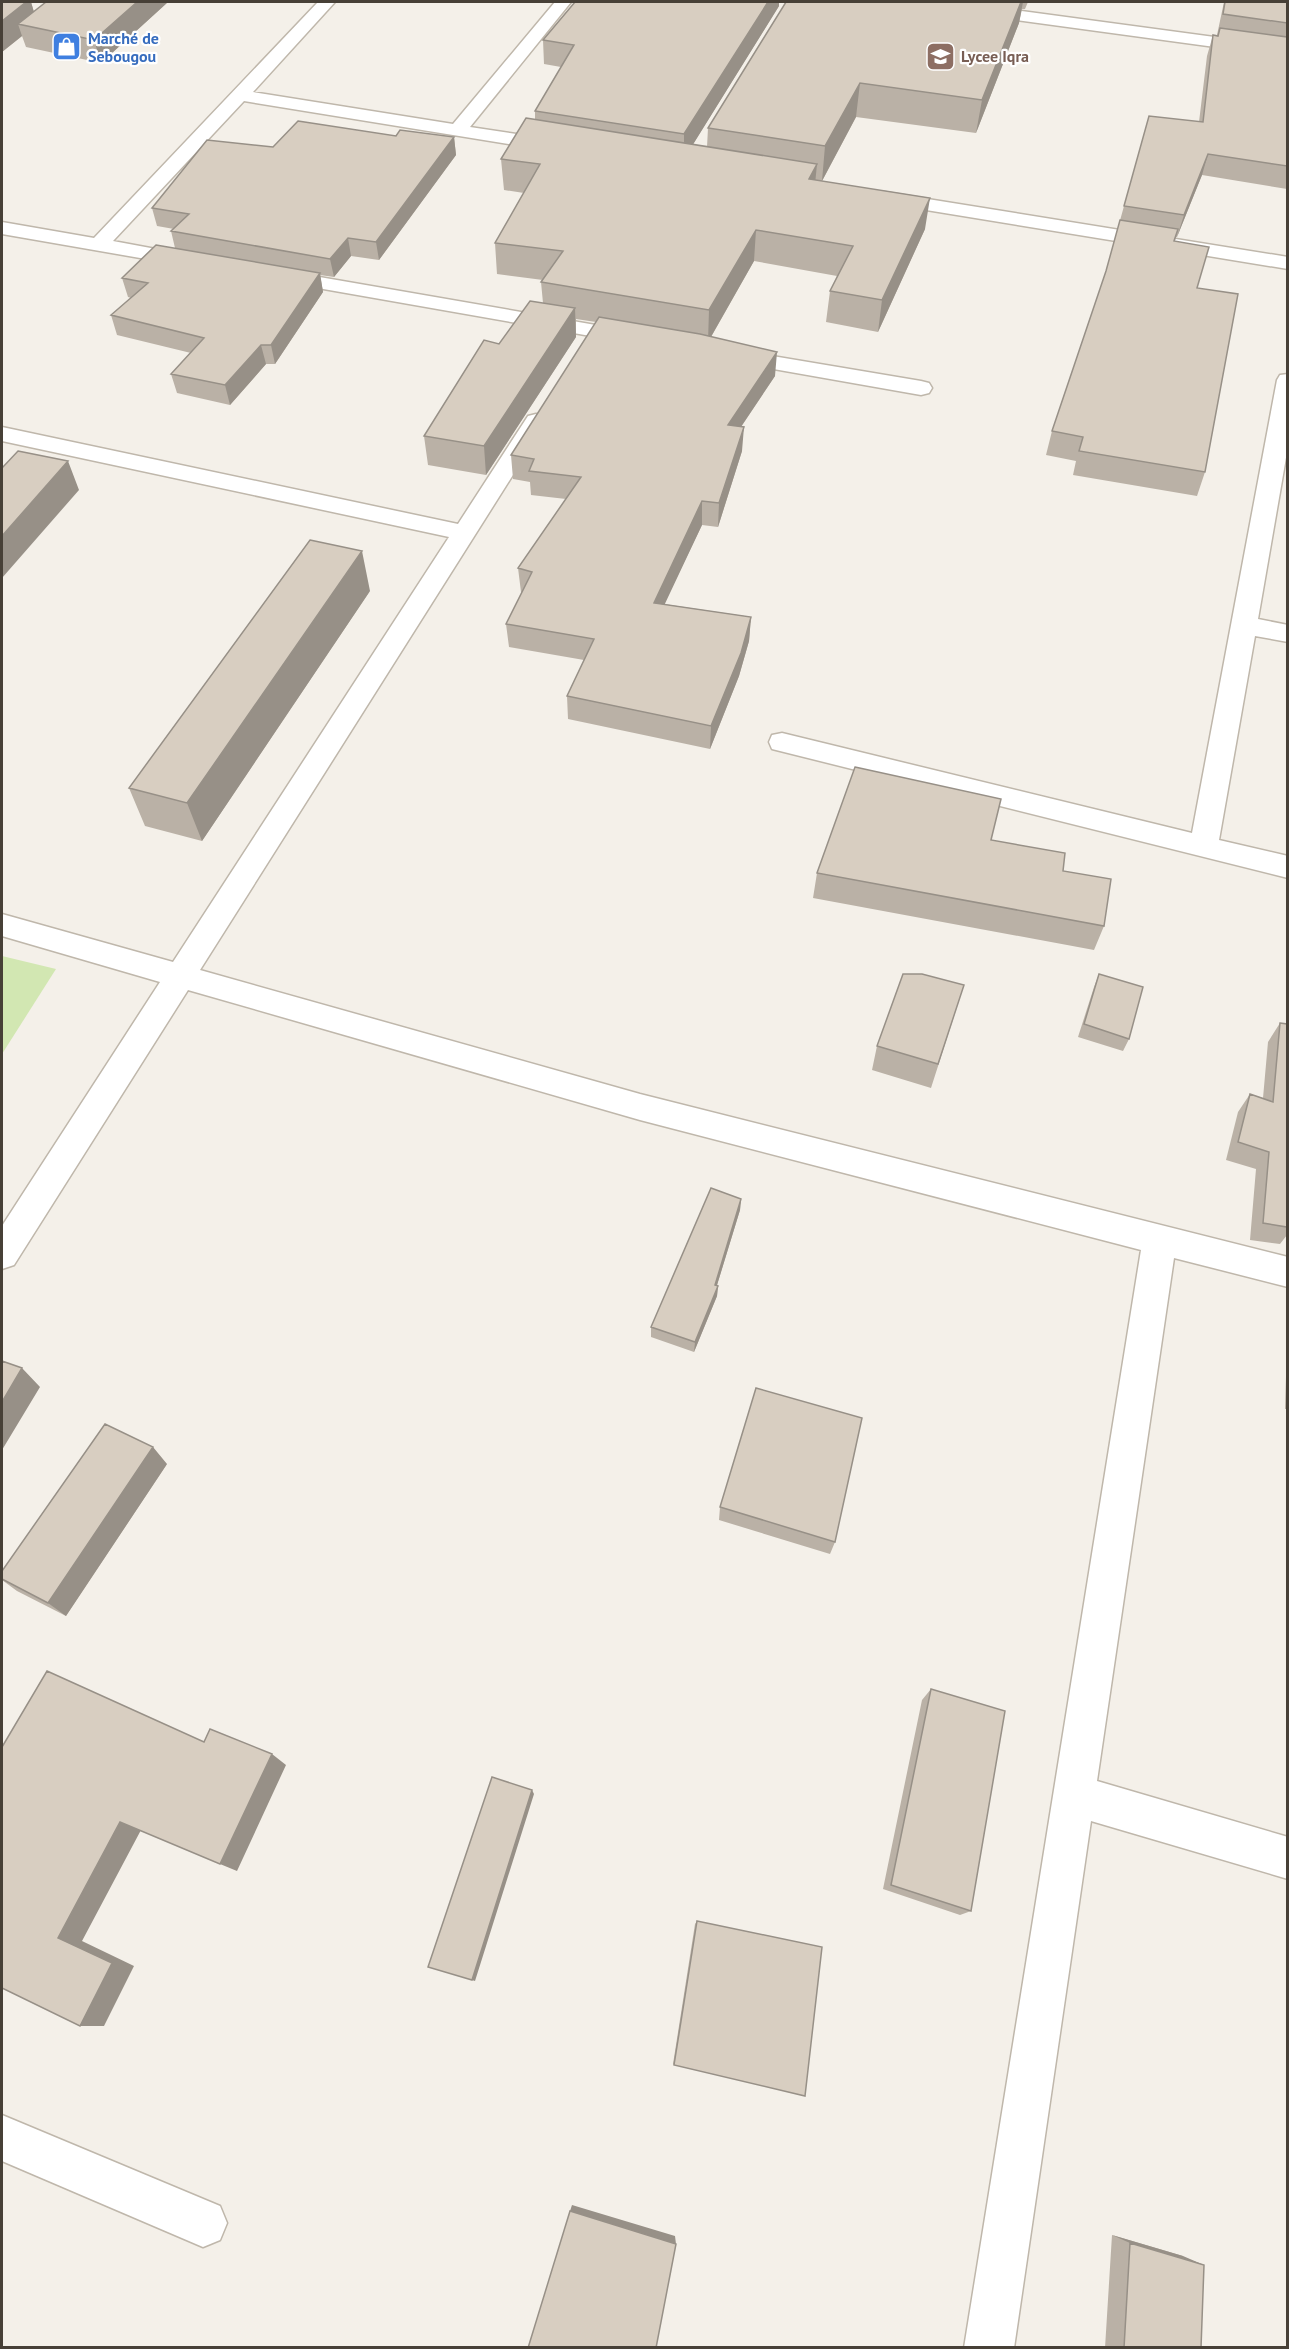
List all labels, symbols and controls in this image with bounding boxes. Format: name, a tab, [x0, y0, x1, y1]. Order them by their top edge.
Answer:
place label: Marché de Sebougou	[88, 28, 159, 66]
shop icon: Marché de Sebougou	[51, 31, 83, 63]
school or university icon: Lycee Iqra	[924, 40, 956, 72]
place label: Lycee Iqra	[961, 46, 1029, 66]

